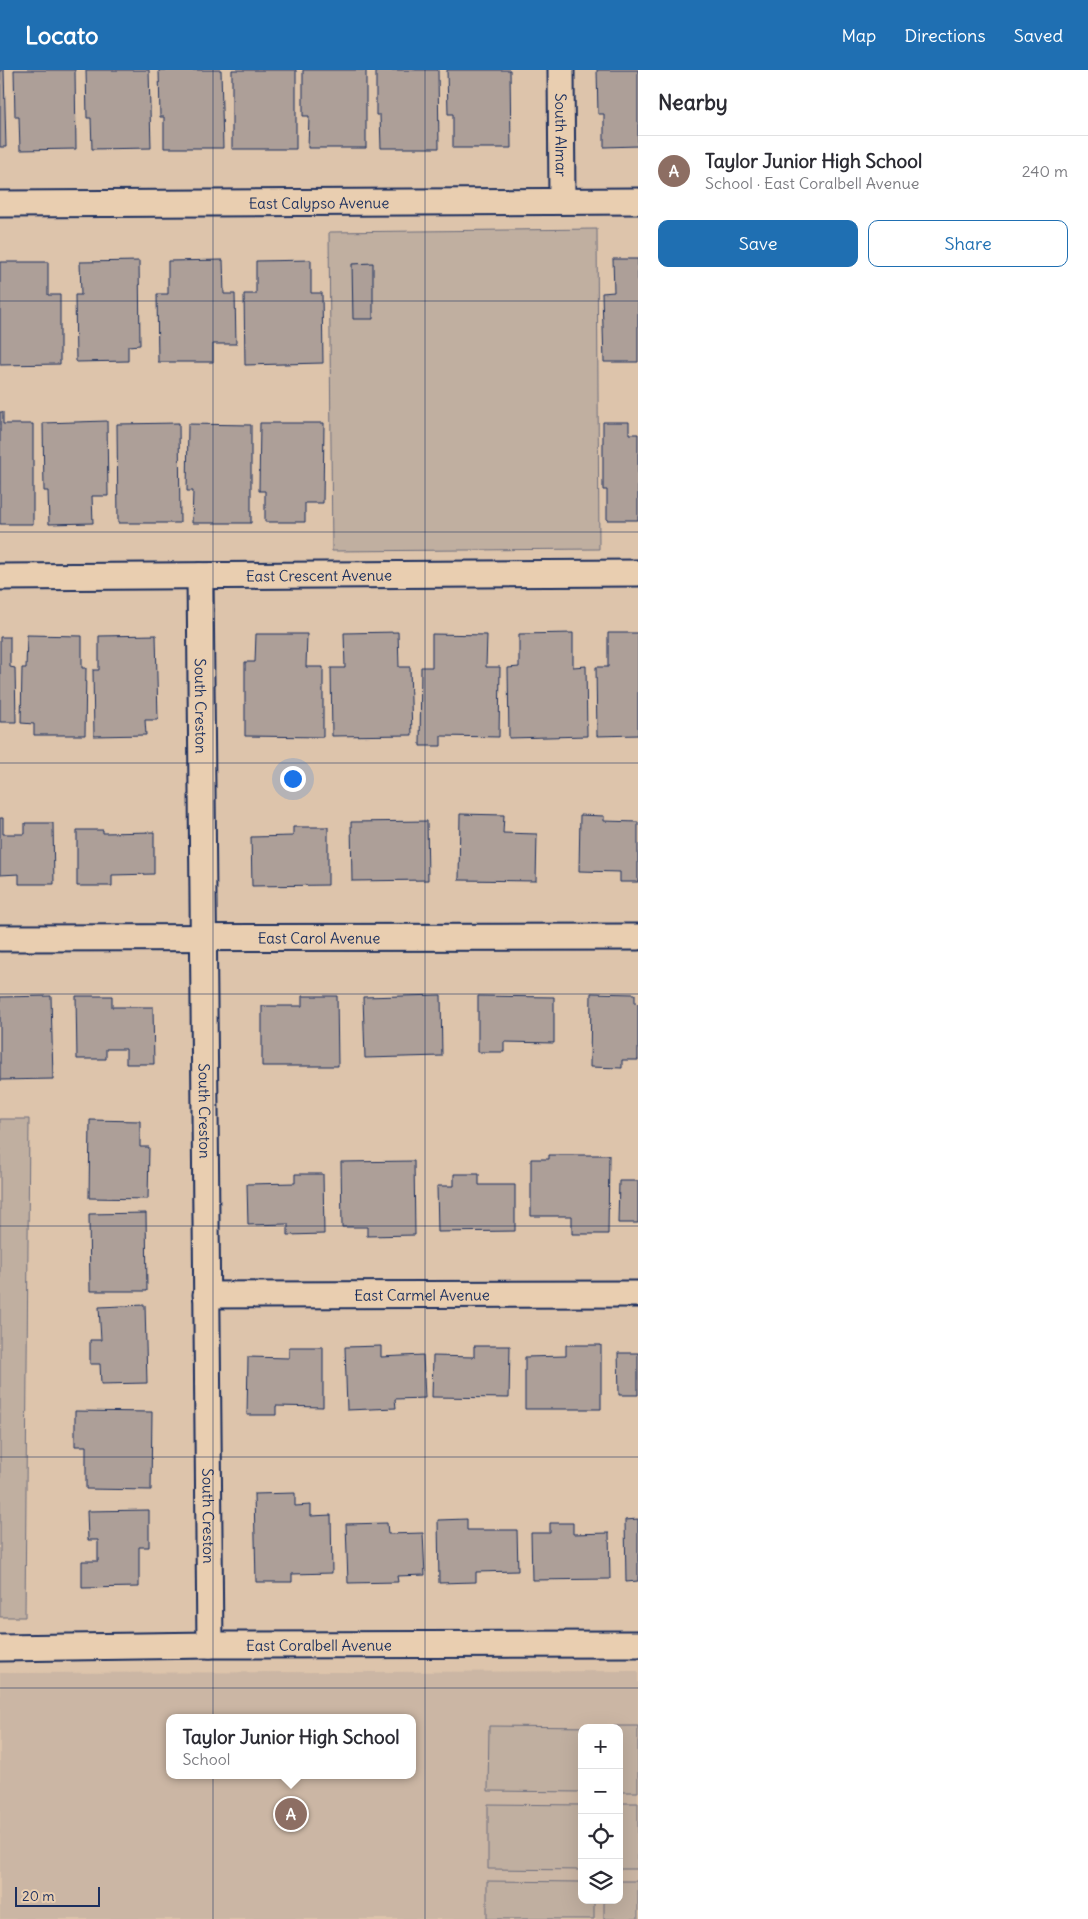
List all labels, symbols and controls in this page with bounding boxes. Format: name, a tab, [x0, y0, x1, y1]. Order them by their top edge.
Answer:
text: Locato	[25, 20, 99, 50]
text: Map	[841, 24, 876, 47]
text: Directions	[904, 24, 986, 47]
text: Saved	[1014, 24, 1063, 47]
text: Nearby	[658, 89, 728, 116]
street label: South Almar	[552, 93, 571, 177]
text: Taylor Junior High School	[705, 149, 922, 173]
text: A	[669, 161, 679, 181]
text: 240 m	[1022, 161, 1068, 181]
text: School · East Coralbell Avenue	[705, 173, 919, 193]
street label: East Calypso Avenue	[249, 193, 389, 212]
button: Save	[658, 220, 858, 267]
button: Share	[868, 220, 1068, 267]
street label: East Crescent Avenue	[246, 565, 392, 585]
street label: South Creston	[191, 658, 211, 754]
your location	[280, 766, 306, 792]
street label: East Carol Avenue	[258, 928, 380, 947]
street label: South Creston	[195, 1063, 215, 1159]
street label: East Carmel Avenue	[354, 1285, 490, 1304]
street label: South Creston	[199, 1468, 219, 1564]
street label: East Coralbell Avenue	[246, 1635, 392, 1654]
popup	[166, 1714, 416, 1779]
map controls	[578, 1724, 623, 1904]
button: +	[578, 1724, 623, 1769]
text: Taylor Junior High School	[182, 1725, 400, 1749]
text: School	[182, 1749, 230, 1769]
button: −	[578, 1769, 623, 1814]
pin: A	[275, 1795, 307, 1833]
button: locate	[578, 1814, 623, 1859]
button: layers	[578, 1859, 623, 1904]
scale bar	[15, 1884, 100, 1907]
text: 20 m	[22, 1887, 55, 1905]

